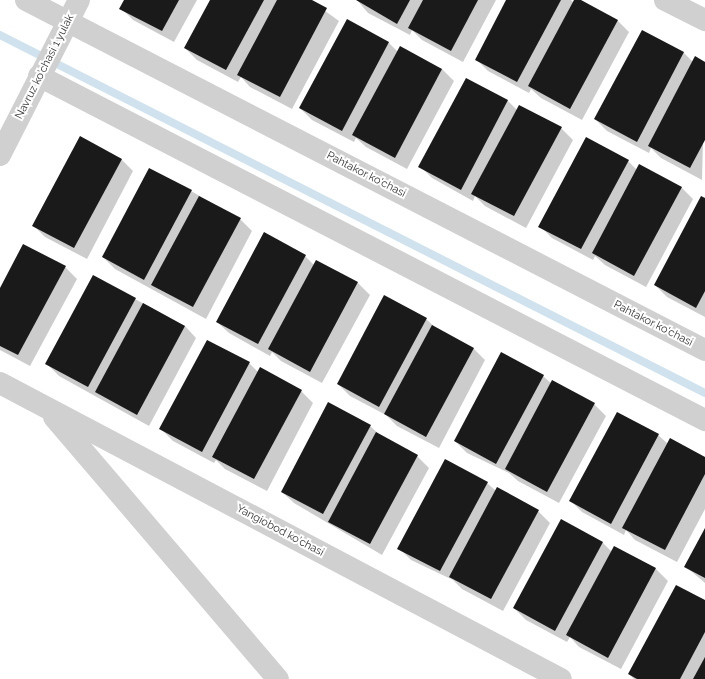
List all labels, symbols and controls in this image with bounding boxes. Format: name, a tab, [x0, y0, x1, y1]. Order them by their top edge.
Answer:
street label: Navruz ko'chasi 1 yulak	[13, 12, 77, 122]
street label: Pahtakor ko'chasi	[324, 149, 408, 201]
street label: Pahtakor ko'chasi	[611, 298, 695, 350]
street label: Yangiobod ko'chasi	[234, 502, 326, 560]

